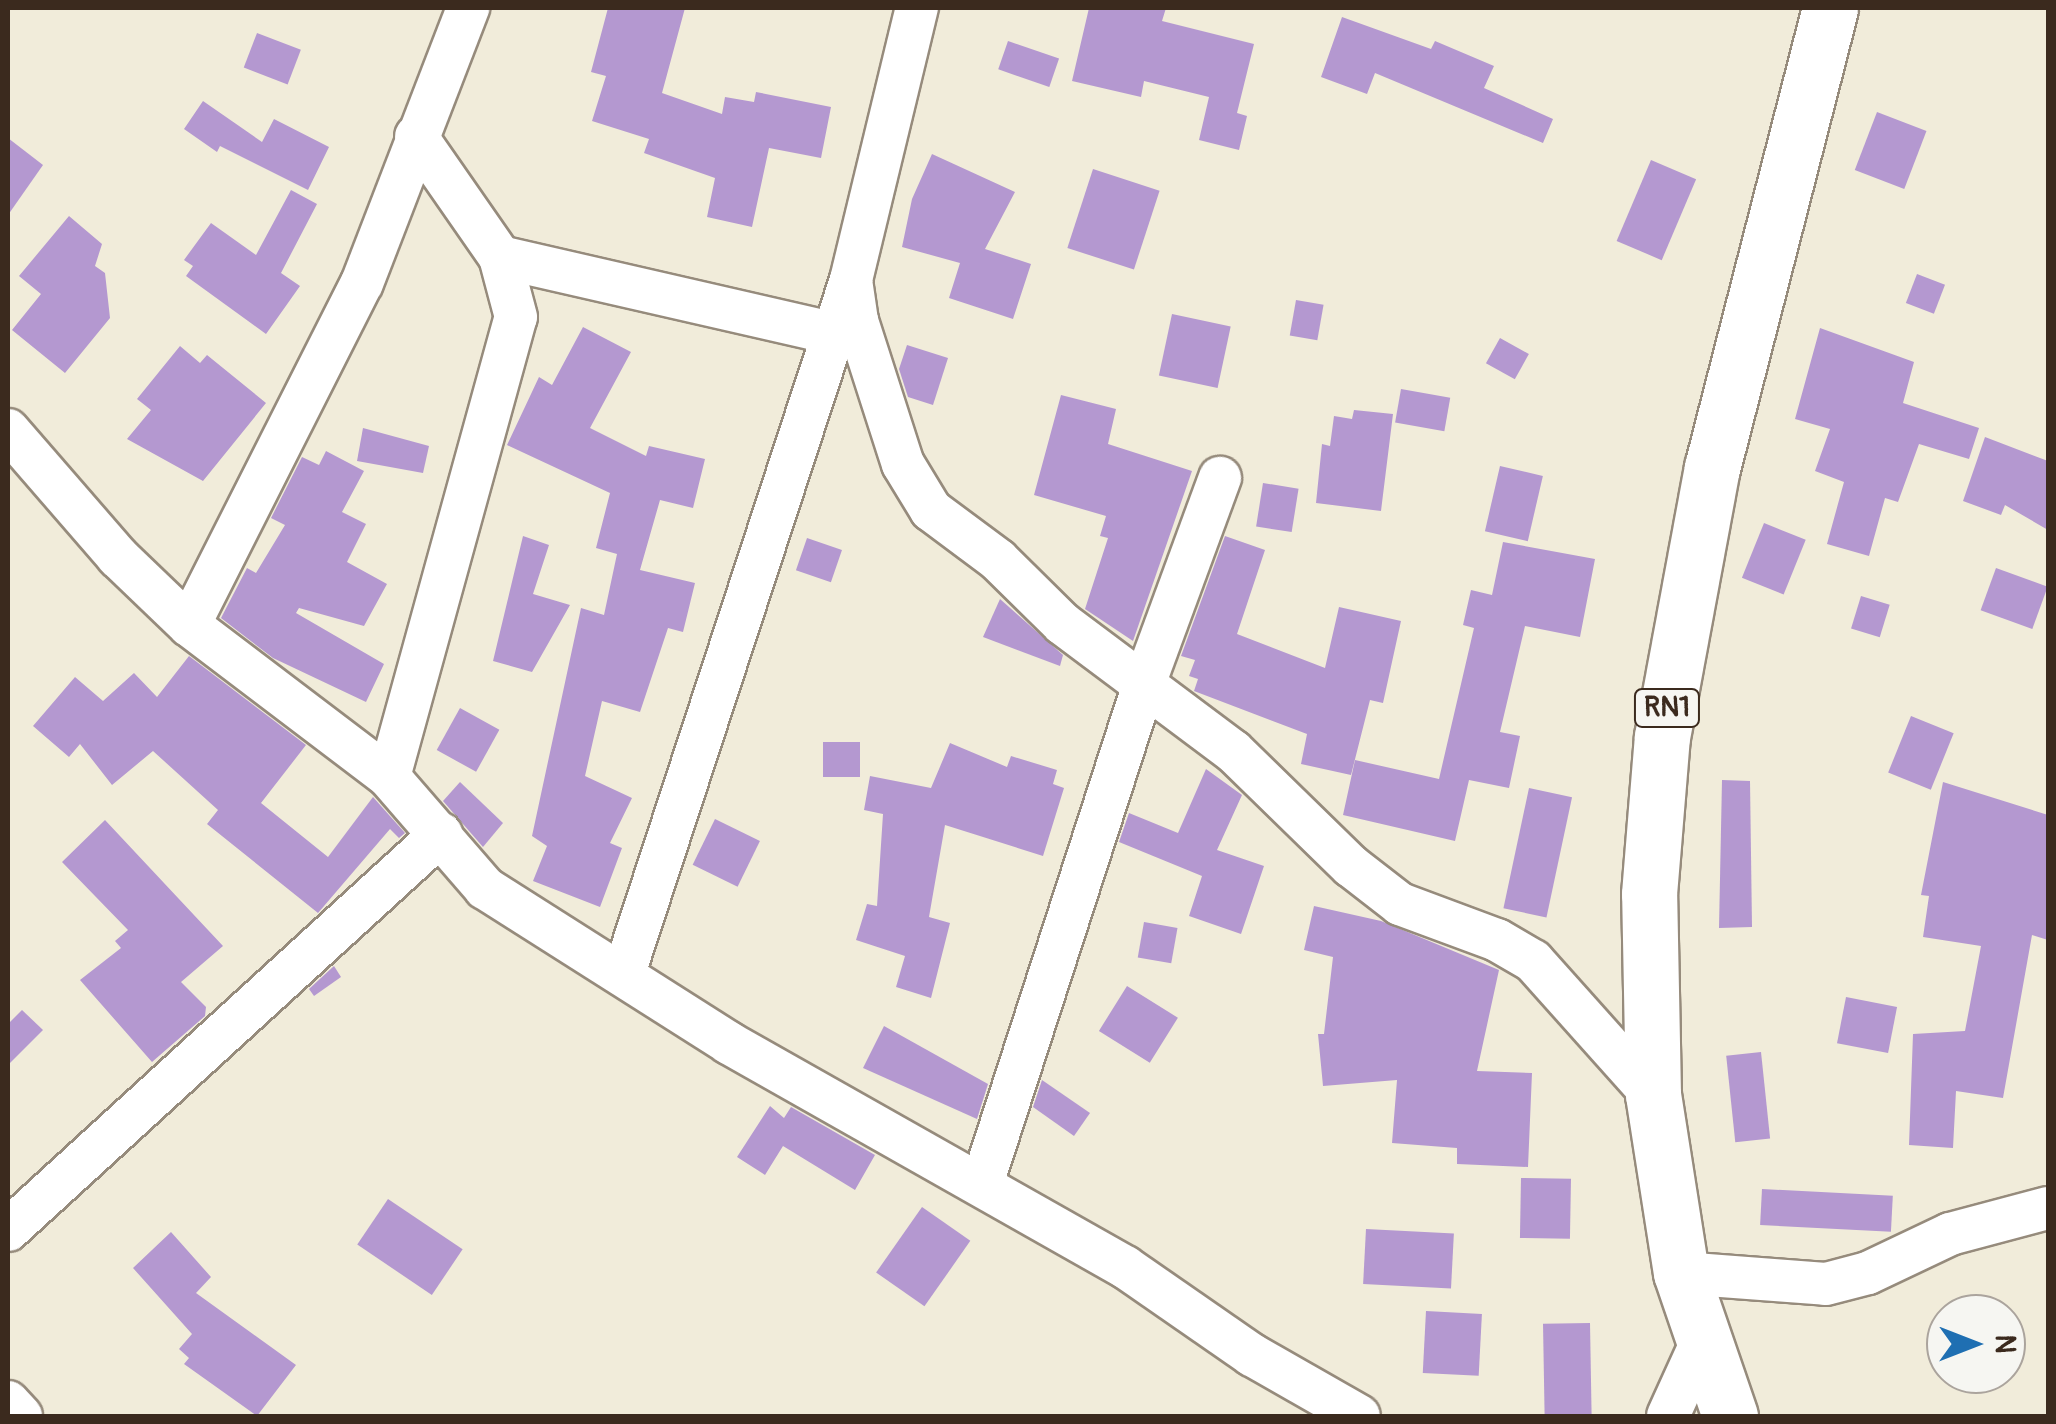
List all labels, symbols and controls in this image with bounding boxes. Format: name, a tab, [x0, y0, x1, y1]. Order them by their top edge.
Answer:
road number: RN1	[1632, 685, 1702, 731]
north arrow	[1926, 1294, 2026, 1394]
text: N	[1987, 1335, 2022, 1353]

